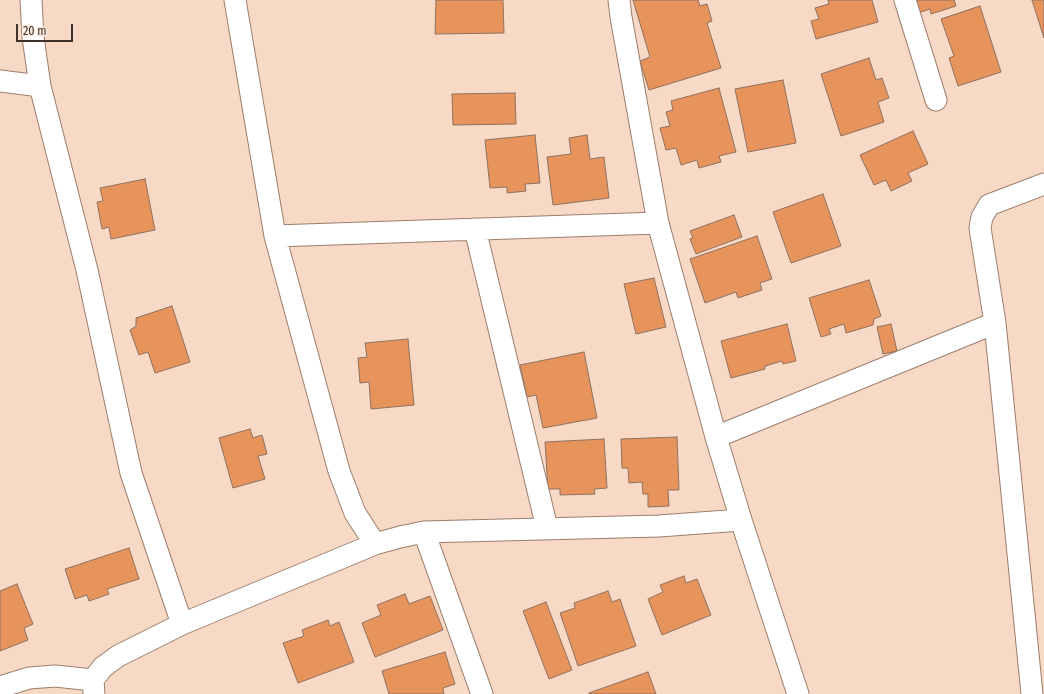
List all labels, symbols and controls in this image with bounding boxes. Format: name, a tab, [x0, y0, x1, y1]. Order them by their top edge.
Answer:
scale bar	[18, 16, 75, 42]
text: 20 m	[23, 24, 47, 38]

